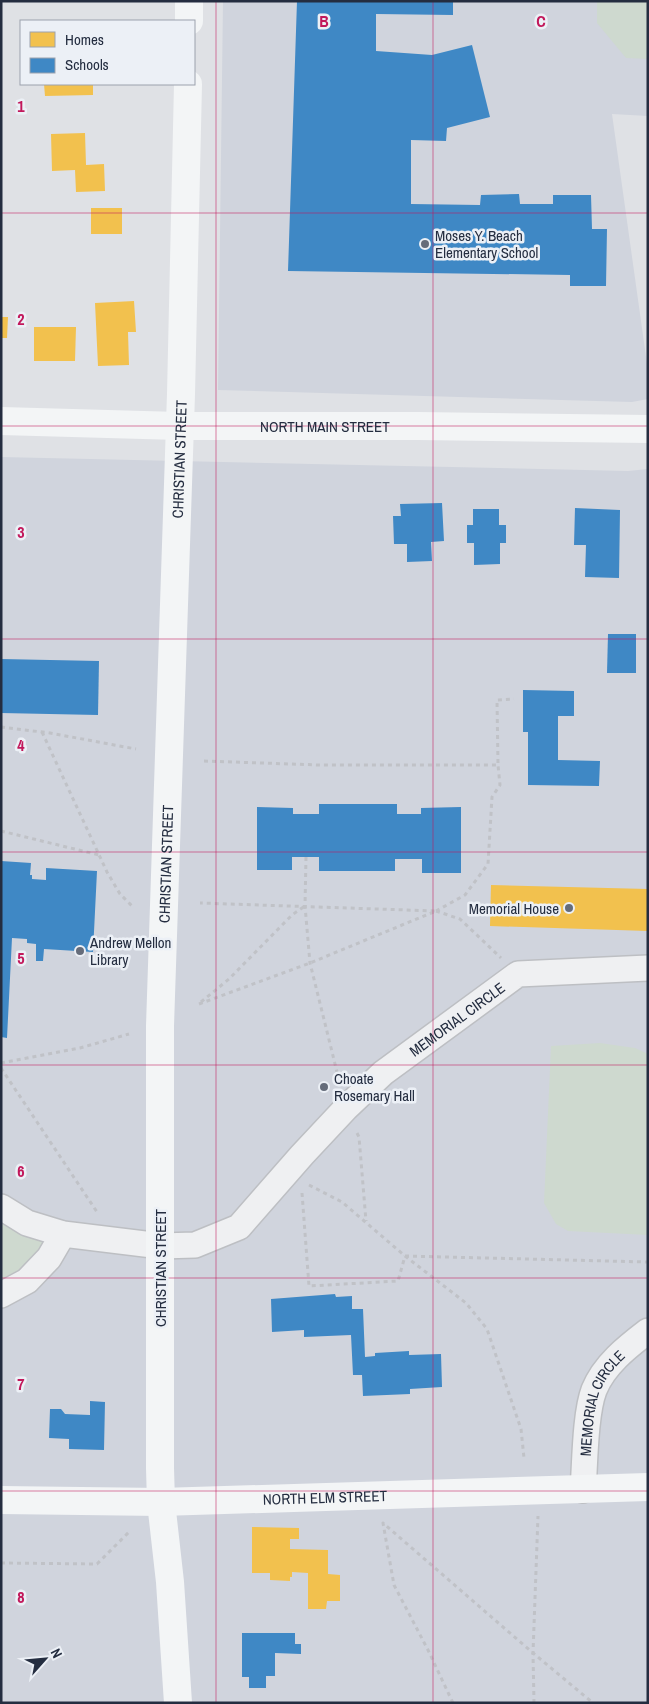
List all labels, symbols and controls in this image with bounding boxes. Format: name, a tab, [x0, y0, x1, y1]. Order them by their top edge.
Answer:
text: B	[319, 10, 329, 32]
text: C	[536, 10, 546, 32]
legend	[20, 20, 195, 85]
text: Homes	[65, 29, 104, 50]
text: Schools	[65, 54, 109, 75]
text: 1	[17, 95, 25, 117]
place label: Moses Y. Beach Elementary School	[435, 225, 538, 263]
marker: Moses Y. Beach Elementary School	[419, 238, 431, 250]
text: 2	[17, 308, 25, 330]
street label: CHRISTIAN STREET	[166, 399, 191, 519]
street label: NORTH MAIN STREET	[260, 416, 390, 437]
text: 3	[17, 521, 25, 543]
text: 4	[17, 734, 25, 756]
street label: CHRISTIAN STREET	[153, 804, 178, 923]
place label: Memorial House	[469, 898, 559, 919]
marker: Memorial House	[563, 902, 575, 914]
place label: Andrew Mellon Library	[89, 932, 171, 970]
marker: Andrew Mellon Library	[74, 945, 86, 957]
text: 5	[17, 947, 25, 969]
street label: MEMORIAL CIRCLE	[405, 977, 509, 1061]
place label: Choate Rosemary Hall	[334, 1068, 415, 1106]
marker: Choate Rosemary Hall	[318, 1081, 330, 1093]
text: 6	[17, 1160, 25, 1182]
street label: CHRISTIAN STREET	[150, 1208, 171, 1327]
street label: MEMORIAL CIRCLE	[574, 1345, 629, 1457]
text: 7	[17, 1373, 25, 1395]
street label: NORTH ELM STREET	[262, 1485, 388, 1509]
text: 8	[17, 1586, 25, 1608]
north arrow	[20, 1634, 70, 1684]
text: N	[47, 1645, 66, 1661]

